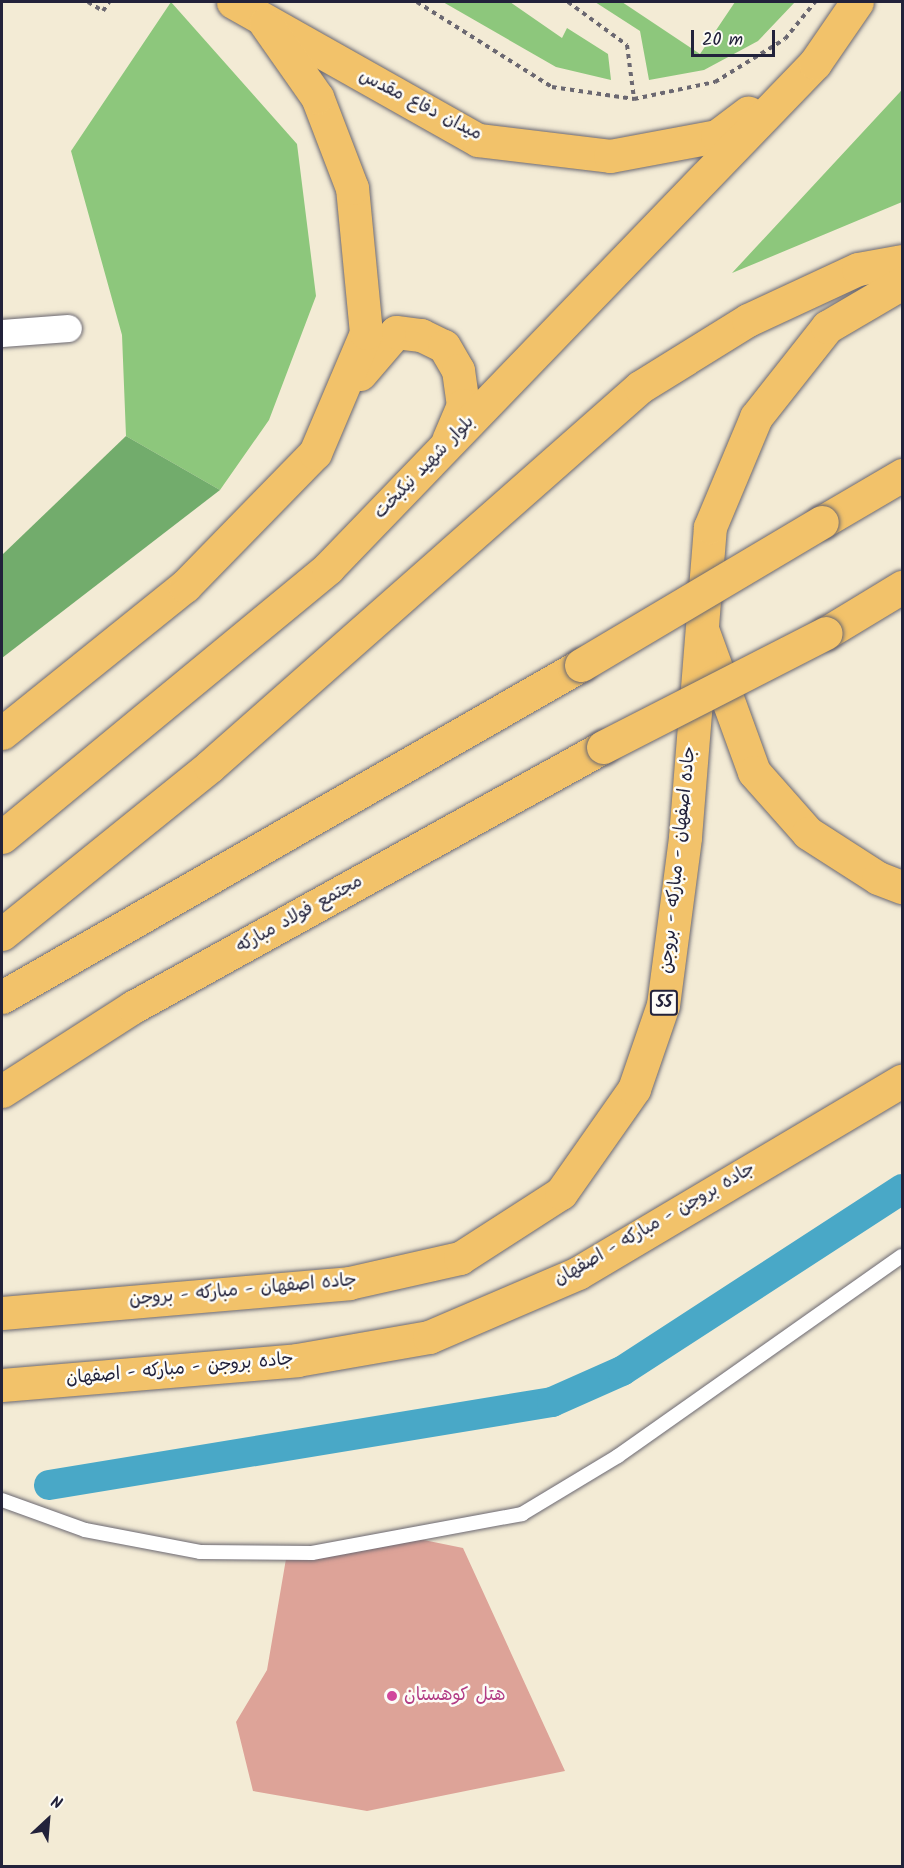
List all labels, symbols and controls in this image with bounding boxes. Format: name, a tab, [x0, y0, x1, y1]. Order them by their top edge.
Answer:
scale bar	[694, 18, 778, 56]
text: 20 m	[702, 26, 743, 55]
street label: میدان دفاع مقدس	[355, 66, 485, 146]
street label: بلوار شهید نیکبخت	[370, 412, 480, 524]
street label: جاده اصفهان - مبارکه - بروجن	[656, 745, 702, 975]
street label: مجتمع فولاد مبارکه	[233, 871, 367, 959]
road number: 55	[649, 990, 679, 1016]
street label: جاده بروجن - مبارکه - اصفهان	[551, 1159, 759, 1291]
street label: جاده اصفهان - مبارکه - بروجن	[128, 1270, 358, 1312]
street label: جاده بروجن - مبارکه - اصفهان	[65, 1349, 295, 1391]
place label: هتل کوهستان	[404, 1685, 506, 1707]
marker: هتل کوهستان	[385, 1689, 399, 1703]
north arrow	[18, 1790, 78, 1850]
text: N	[46, 1790, 66, 1817]

